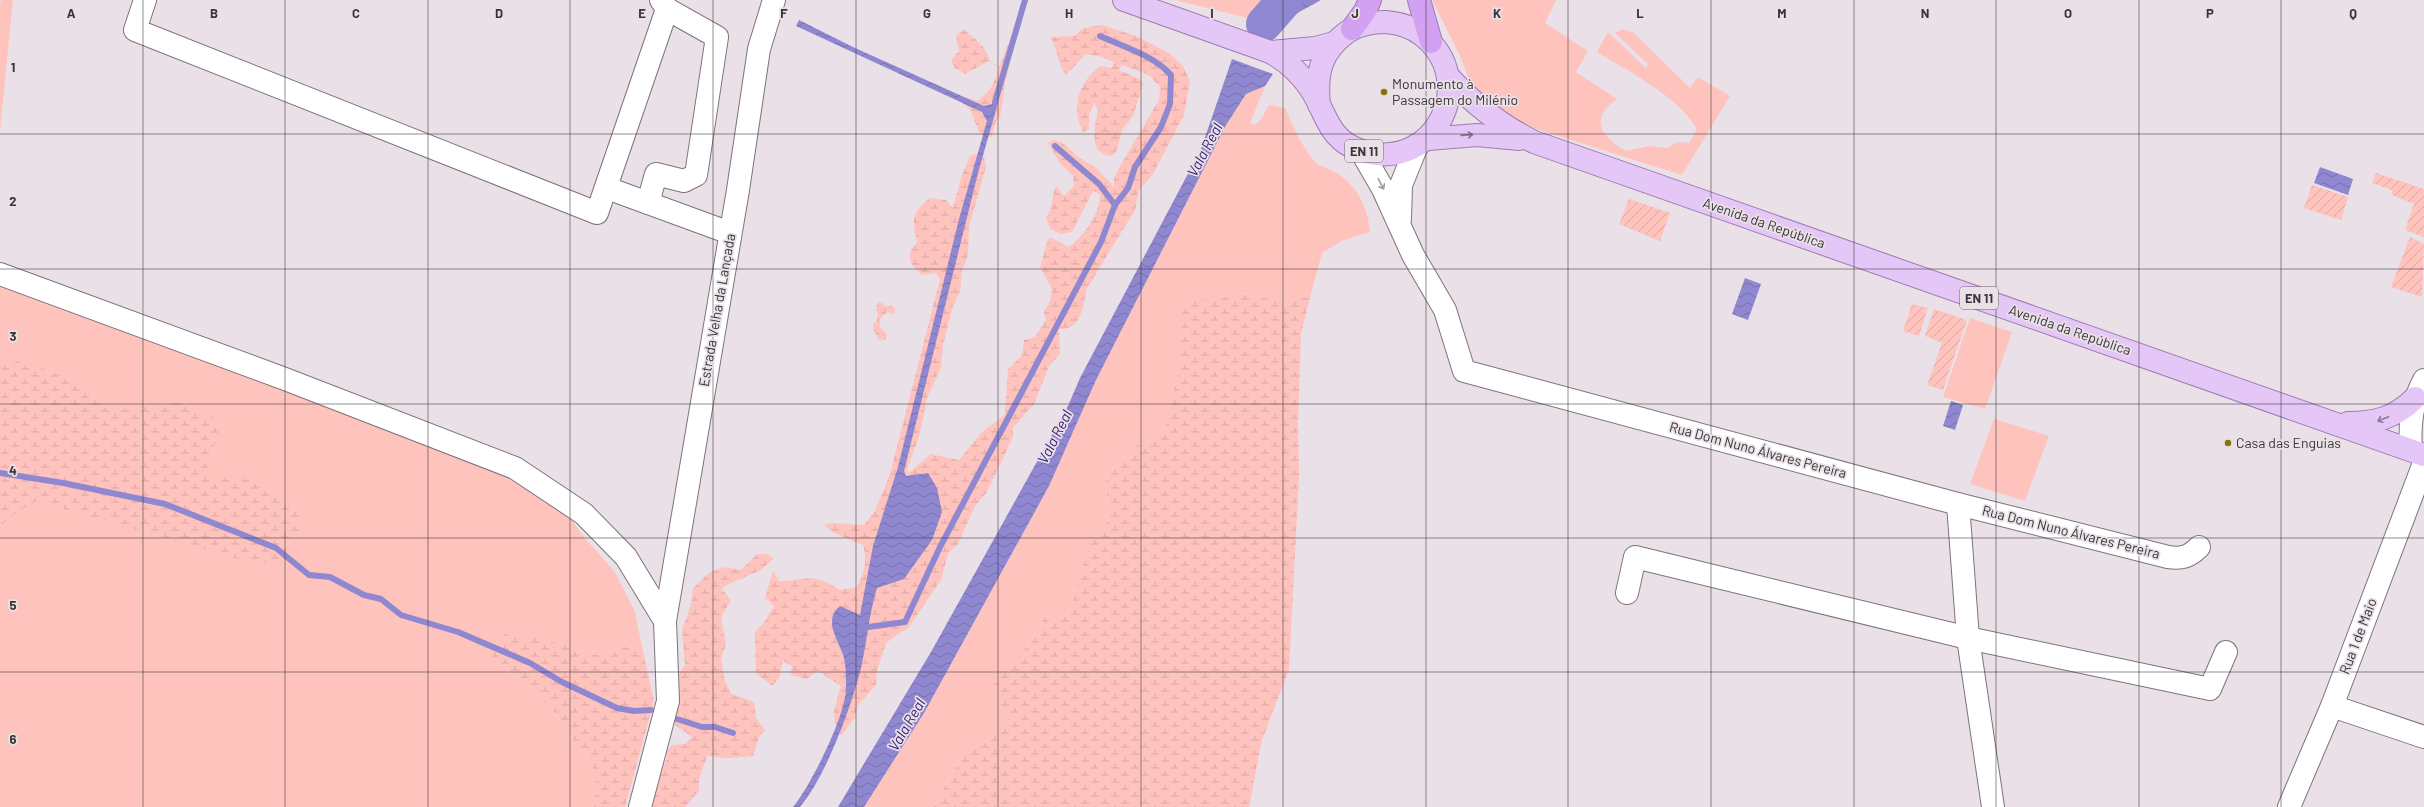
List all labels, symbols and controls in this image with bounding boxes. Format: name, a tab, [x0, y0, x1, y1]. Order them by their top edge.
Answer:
text: A	[67, 5, 76, 21]
text: B	[210, 5, 218, 21]
text: C	[352, 5, 360, 21]
text: D	[495, 5, 503, 21]
text: E	[638, 5, 646, 21]
text: F	[780, 5, 788, 21]
text: G	[923, 5, 931, 21]
text: H	[1065, 5, 1073, 21]
text: I	[1210, 5, 1214, 21]
text: J	[1351, 5, 1359, 21]
text: K	[1493, 5, 1501, 21]
text: L	[1636, 5, 1644, 21]
text: M	[1777, 5, 1787, 21]
text: N	[1921, 5, 1929, 21]
text: O	[2064, 5, 2072, 21]
text: P	[2206, 5, 2214, 21]
text: Q	[2349, 5, 2357, 21]
text: 1	[11, 59, 15, 75]
place label: Monumento à Passagem do Milénio	[1392, 75, 1518, 108]
marker: Monumento à Passagem do Milénio	[1379, 87, 1389, 97]
water label: Vala Real	[1183, 119, 1226, 179]
one-way arrow	[1460, 132, 1473, 139]
road number: EN 11	[1345, 140, 1383, 162]
one-way arrow	[1377, 178, 1385, 190]
text: 2	[9, 193, 17, 209]
street label: Avenida da República	[1701, 194, 1828, 251]
street label: Estrada Velha da Lançada	[695, 232, 738, 388]
road number: EN 11	[1960, 287, 1998, 309]
street label: Avenida da República	[2007, 301, 2134, 358]
text: 3	[9, 328, 17, 344]
water label: Vala Real	[1033, 406, 1076, 466]
one-way arrow	[2378, 416, 2390, 423]
street label: Rua Dom Nuno Álvares Pereira	[1668, 418, 1849, 481]
place label: Casa das Enguias	[2236, 434, 2341, 451]
marker: Casa das Enguias	[2223, 438, 2233, 448]
text: 4	[9, 462, 17, 478]
street label: Rua Dom Nuno Álvares Pereira	[1980, 501, 2162, 562]
street label: Rua 1 de Maio	[2335, 595, 2380, 676]
text: 5	[9, 597, 17, 613]
water label: Vala Real	[884, 694, 929, 754]
text: 6	[10, 731, 17, 747]

